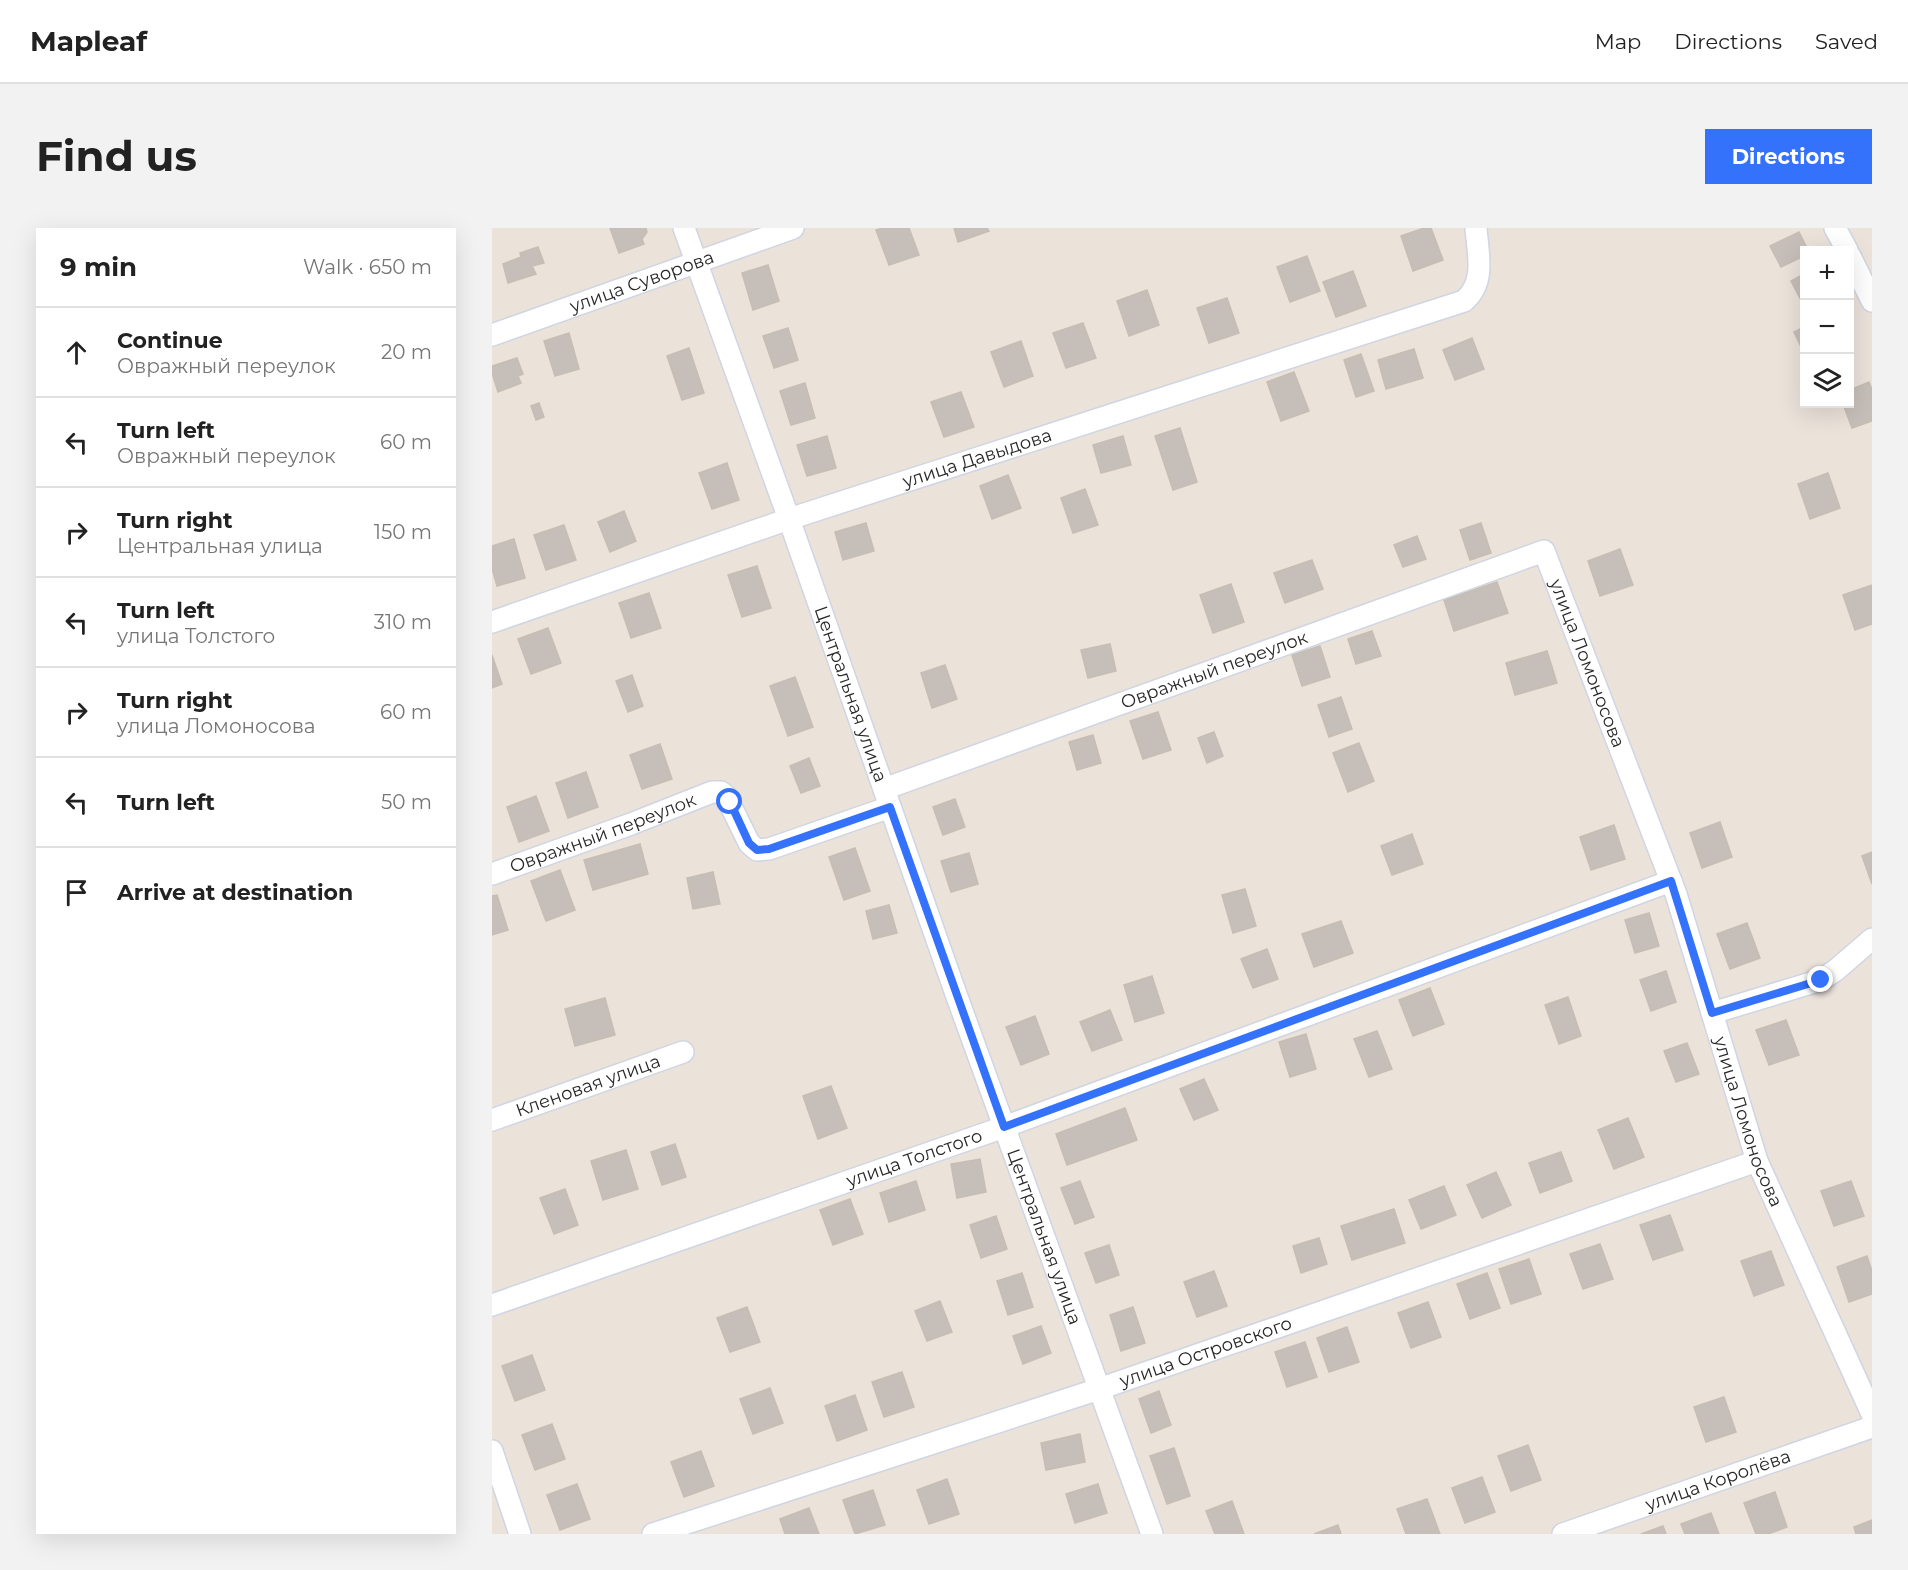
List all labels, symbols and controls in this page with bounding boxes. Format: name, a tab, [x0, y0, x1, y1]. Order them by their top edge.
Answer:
text: Mapleaf	[30, 24, 147, 58]
text: Map	[1595, 29, 1641, 54]
text: Directions	[1674, 29, 1782, 54]
text: Saved	[1815, 29, 1878, 54]
button: Directions	[1705, 129, 1872, 184]
text: Find us	[36, 130, 197, 182]
street label: улица Суворова	[566, 246, 717, 318]
map controls	[1800, 246, 1854, 408]
button: +	[1800, 246, 1854, 300]
text: 9 min	[60, 251, 137, 283]
text: Walk · 650 m	[303, 255, 432, 279]
button: −	[1800, 300, 1854, 354]
text: Continue	[117, 327, 223, 354]
icon: ahead	[60, 336, 93, 369]
text: 20 m	[381, 340, 432, 364]
text: Овражный переулок	[117, 354, 336, 378]
button: layers	[1800, 354, 1854, 408]
text: Turn left	[117, 417, 215, 444]
street label: улица Давыдова	[899, 424, 1054, 493]
icon: left	[60, 426, 93, 459]
text: 60 m	[380, 430, 432, 454]
text: Овражный переулок	[117, 444, 336, 468]
text: Turn right	[117, 507, 232, 534]
icon: right	[60, 516, 93, 549]
text: 150 m	[374, 520, 432, 544]
text: Центральная улица	[117, 534, 323, 558]
street label: улица Ломоносова	[1545, 575, 1630, 751]
text: Turn left	[117, 597, 215, 624]
street label: Центральная улица	[809, 603, 892, 785]
icon: left	[60, 606, 93, 639]
text: 310 m	[374, 610, 432, 634]
text: улица Толстого	[117, 624, 275, 648]
street label: Овражный переулок	[1118, 626, 1311, 714]
text: Turn right	[117, 687, 232, 714]
icon: right	[60, 696, 93, 729]
text: 60 m	[380, 700, 432, 724]
text: улица Ломоносова	[117, 714, 315, 738]
icon: left	[60, 786, 93, 819]
street label: Овражный переулок	[507, 788, 699, 878]
route start	[716, 788, 742, 814]
text: Turn left	[117, 789, 215, 816]
text: 50 m	[381, 790, 432, 814]
icon: arrive	[60, 876, 93, 909]
text: Arrive at destination	[117, 879, 353, 906]
route end	[1807, 966, 1833, 992]
street label: улица Ломоносова	[1709, 1033, 1787, 1210]
street label: Кленовая улица	[513, 1050, 663, 1122]
street label: улица Толстого	[842, 1124, 985, 1192]
street label: Центральная улица	[1002, 1146, 1086, 1327]
street label: улица Островского	[1116, 1312, 1295, 1392]
street label: улица Королёва	[1641, 1445, 1794, 1516]

